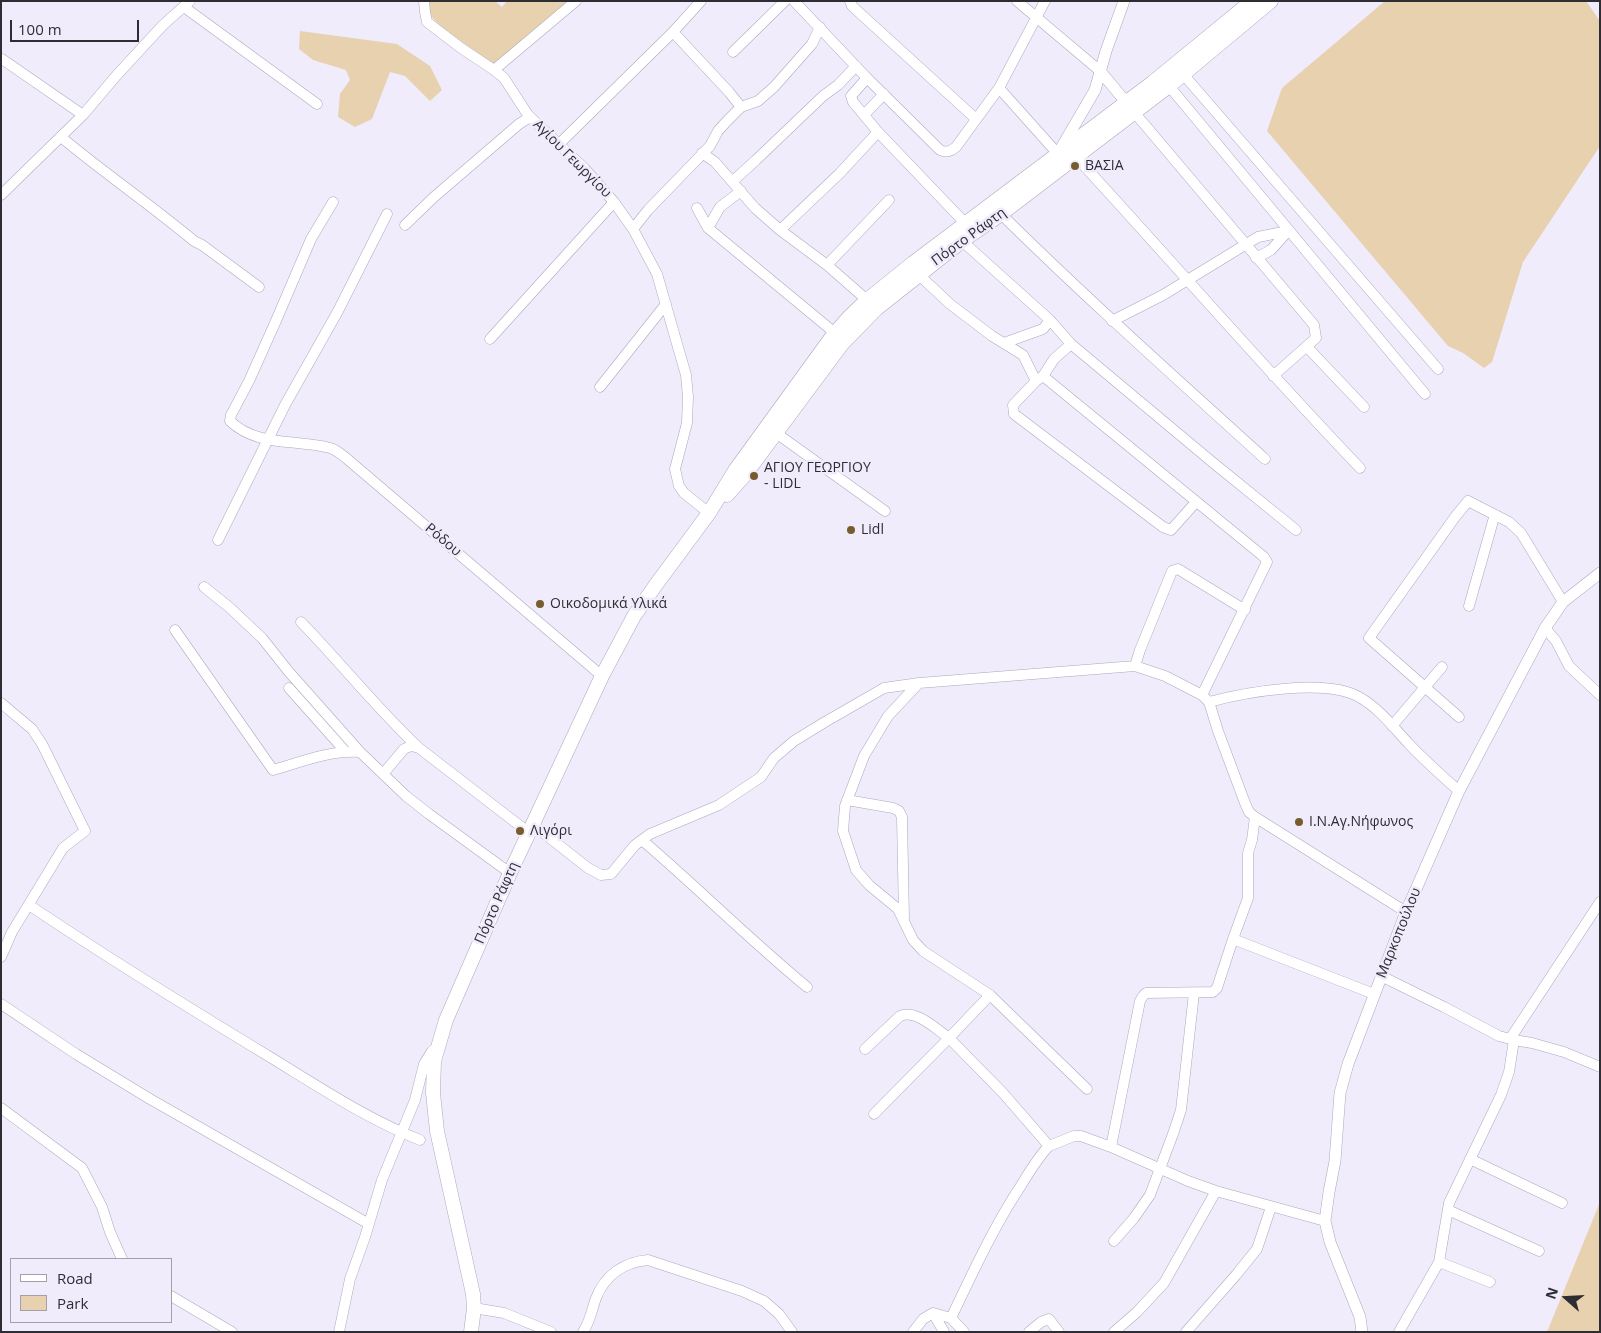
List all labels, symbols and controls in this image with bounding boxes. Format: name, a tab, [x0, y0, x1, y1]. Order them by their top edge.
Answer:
scale bar	[12, 10, 141, 42]
text: 100 m	[18, 19, 62, 39]
street label: Αγίου Γεωργίου	[529, 116, 615, 202]
place label: ΒΑΣΙΑ	[1085, 158, 1124, 174]
marker: ΒΑΣΙΑ	[1069, 160, 1081, 172]
street label: Πόρτο Ράφτη	[928, 204, 1010, 270]
place label: ΑΓΙΟΥ ΓΕΩΡΓΙΟΥ - LIDL	[764, 460, 871, 492]
marker: ΑΓΙΟΥ ΓΕΩΡΓΙΟΥ - LIDL	[748, 470, 760, 482]
street label: Ρόδου	[421, 520, 465, 560]
place label: Lidl	[861, 522, 884, 538]
marker: Lidl	[845, 524, 857, 536]
place label: Οικοδομικά Υλικά	[550, 596, 667, 612]
marker: Οικοδομικά Υλικά	[534, 598, 546, 610]
place label: Ι.Ν.Αγ.Νήφωνος	[1309, 814, 1413, 830]
marker: Ι.Ν.Αγ.Νήφωνος	[1293, 816, 1305, 828]
place label: Λιγόρι	[530, 823, 572, 839]
marker: Λιγόρι	[514, 825, 526, 837]
street label: Πόρτο Ράφτη	[471, 859, 523, 947]
street label: Μαρκοπούλου	[1373, 885, 1425, 981]
legend	[10, 1258, 172, 1323]
text: Road	[57, 1268, 93, 1288]
north arrow	[1541, 1273, 1591, 1323]
text: N	[1541, 1284, 1562, 1301]
text: Park	[57, 1293, 88, 1313]

